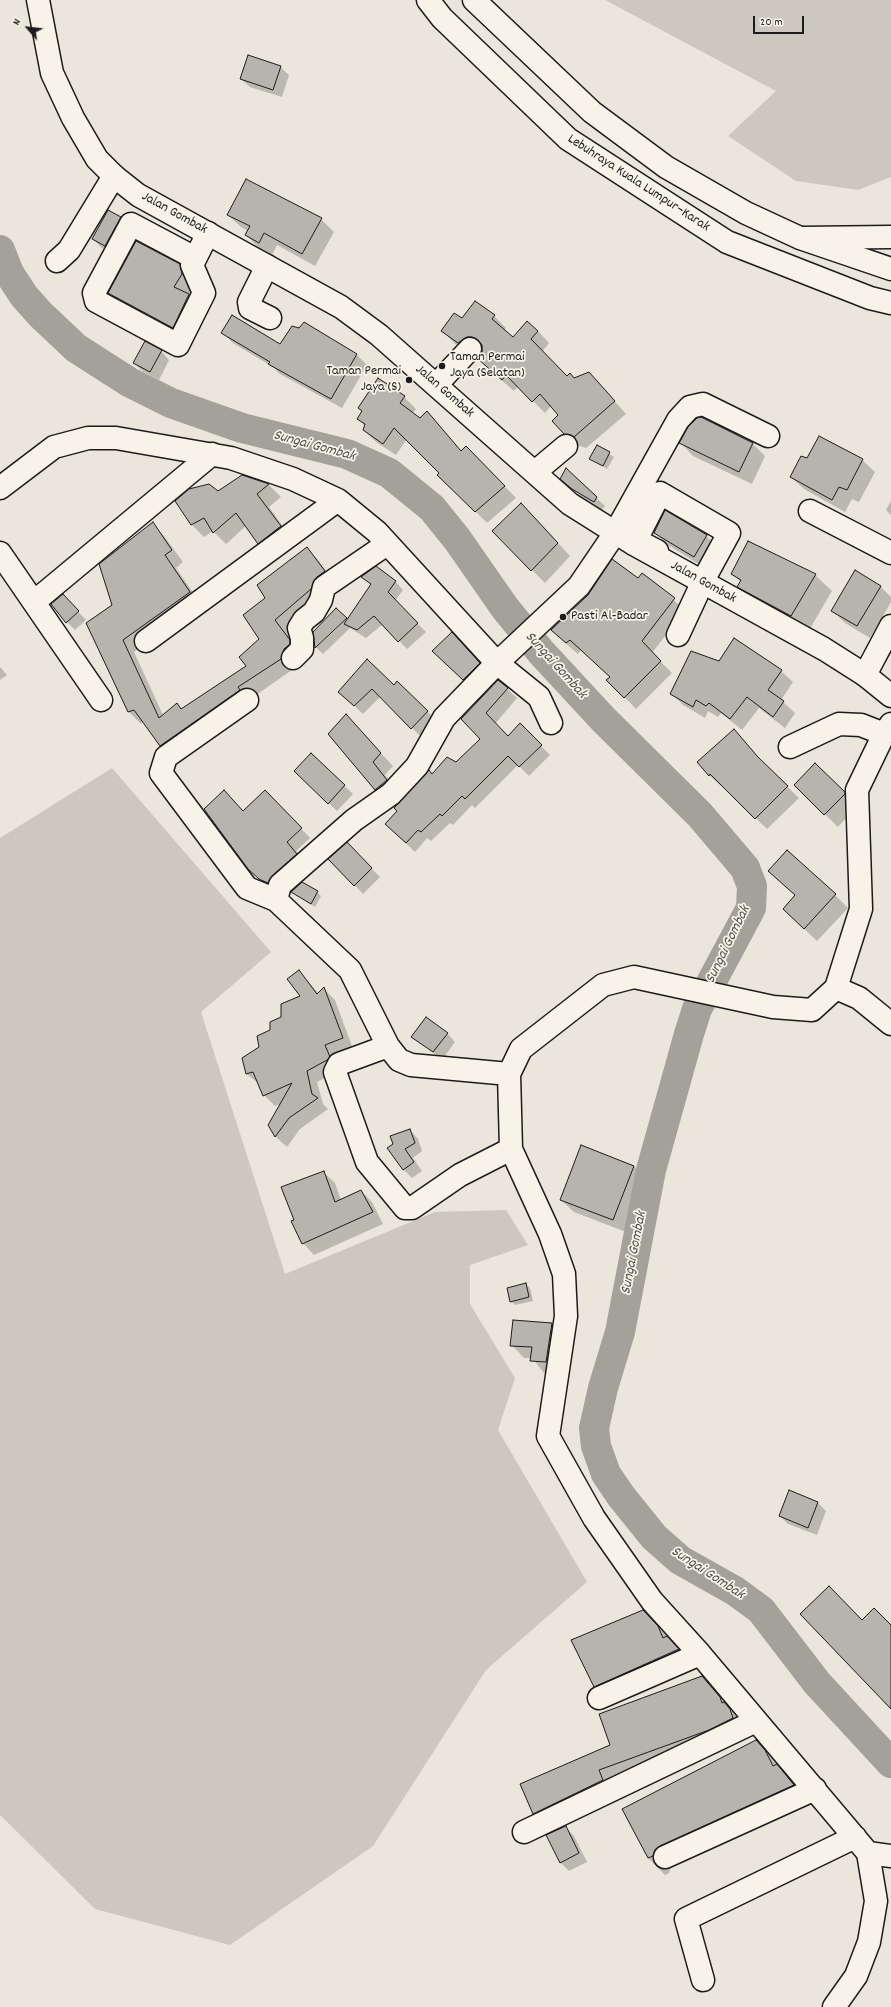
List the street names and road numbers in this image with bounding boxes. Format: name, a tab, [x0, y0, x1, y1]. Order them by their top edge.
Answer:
street label: Lebuhraya Kuala Lumpur–Karak	[564, 132, 712, 236]
street label: Jalan Gombak	[138, 189, 210, 239]
street label: Jalan Gombak	[411, 362, 477, 422]
street label: Jalan Gombak	[667, 558, 739, 608]

